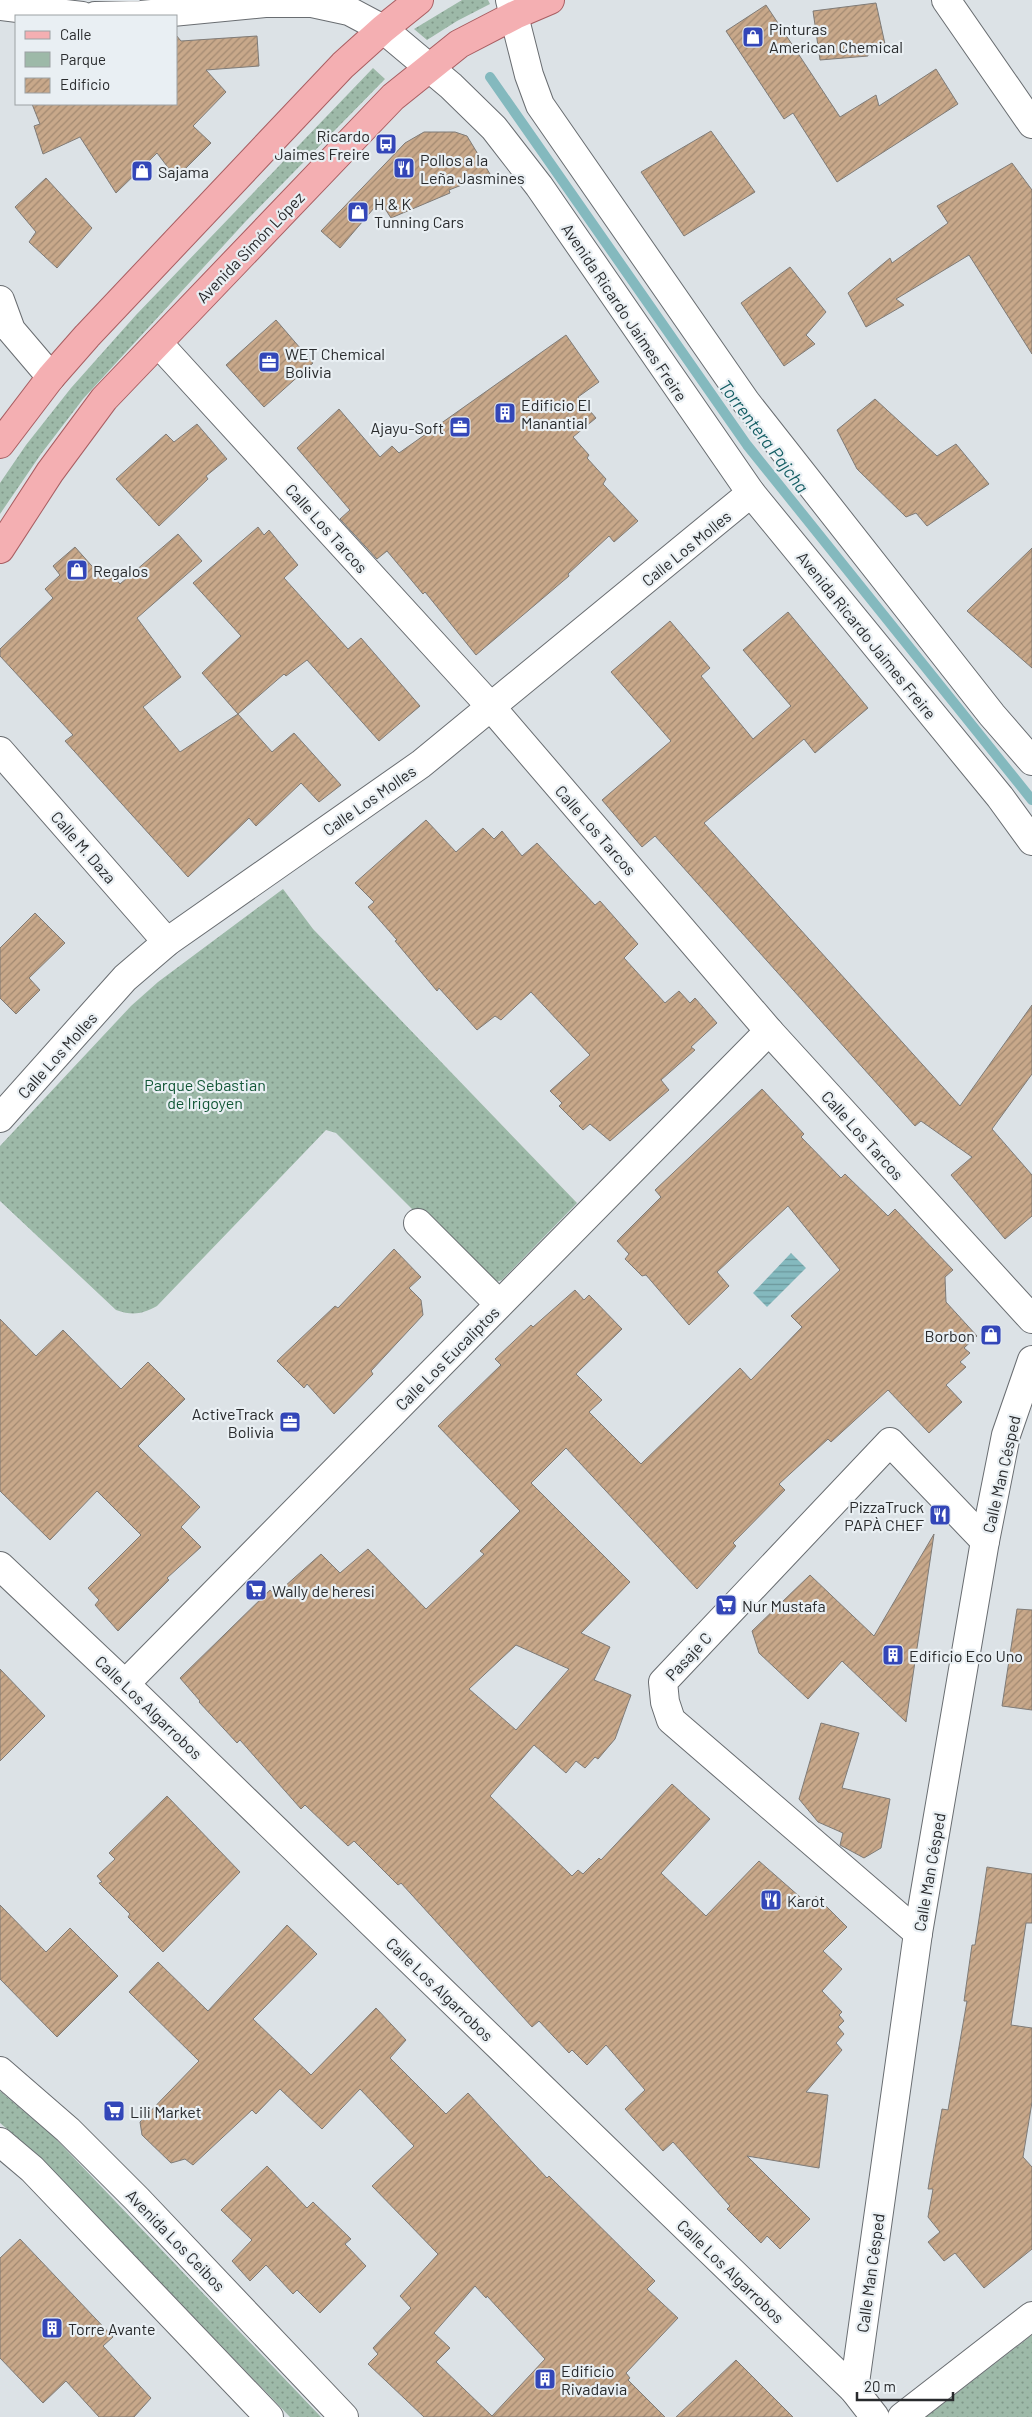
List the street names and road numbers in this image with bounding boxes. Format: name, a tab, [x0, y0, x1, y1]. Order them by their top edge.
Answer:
street label: Avenida Simón López	[192, 188, 308, 306]
street label: Avenida Ricardo Jaimes Freire	[558, 220, 692, 404]
street label: Calle Los Tarcos	[282, 480, 372, 576]
street label: Calle Los Molles	[638, 506, 734, 590]
street label: Avenida Ricardo Jaimes Freire	[793, 547, 941, 723]
street label: Calle Los Molles	[319, 761, 419, 839]
street label: Calle Los Tarcos	[552, 781, 640, 879]
street label: Calle M. Daza	[48, 807, 120, 887]
street label: Calle Los Molles	[13, 1008, 101, 1102]
street label: Calle Los Tarcos	[818, 1087, 908, 1183]
street label: Calle Los Eucaliptos	[391, 1302, 503, 1414]
street label: Calle Man Césped	[978, 1413, 1024, 1535]
street label: Pasaje C	[661, 1628, 715, 1684]
street label: Calle Los Algarrobos	[92, 1651, 206, 1763]
street label: Calle Man Césped	[909, 1811, 949, 1933]
street label: Calle Los Algarrobos	[383, 1933, 497, 2045]
street label: Avenida Los Ceibos	[123, 2185, 229, 2295]
street label: Calle Man Césped	[852, 2212, 888, 2334]
street label: Calle Los Algarrobos	[674, 2215, 788, 2327]

